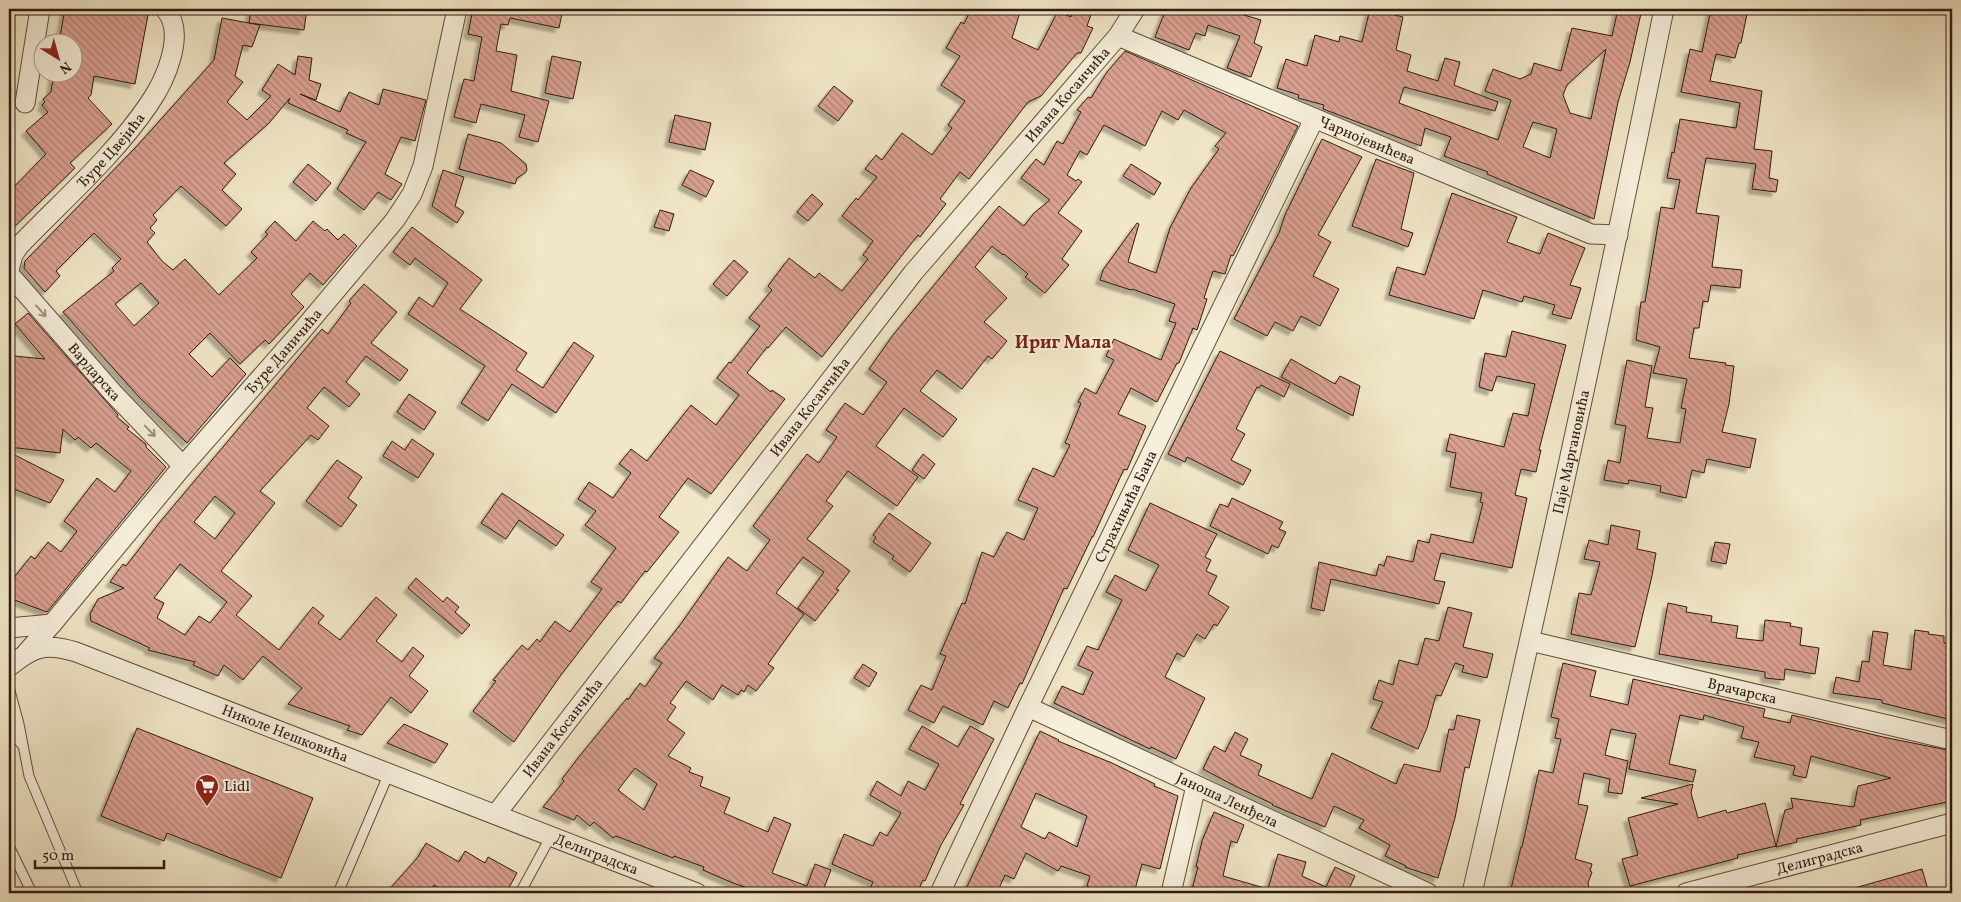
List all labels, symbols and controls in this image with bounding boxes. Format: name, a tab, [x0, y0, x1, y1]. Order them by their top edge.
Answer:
north arrow	[32, 32, 82, 82]
street label: Ивана Косанчића	[1021, 43, 1116, 148]
text: N	[55, 57, 75, 78]
street label: Ђуре Цвејића	[73, 109, 151, 194]
street label: Чарнојевићева	[1315, 112, 1418, 171]
one-way arrow	[35, 304, 47, 317]
street label: Ђуре Даничића	[241, 305, 328, 400]
district label: Ириг Мала	[1015, 331, 1111, 356]
street label: Вардарска	[62, 339, 125, 407]
street label: Ивана Косанчића	[766, 354, 856, 462]
street label: Паје Маргановића	[1549, 388, 1596, 517]
one-way arrow	[144, 425, 156, 438]
street label: Страхињића Бана	[1091, 447, 1163, 567]
street label: Ивана Косанчића	[519, 674, 609, 783]
street label: Врачарска	[1705, 674, 1779, 711]
street label: Николе Нешковића	[218, 700, 351, 769]
street label: Јаноша Ленђела	[1172, 768, 1281, 834]
supermarket icon: Lidl	[194, 773, 220, 807]
place label: Lidl	[224, 777, 250, 798]
street label: Делиградска	[551, 830, 641, 881]
scale bar	[35, 837, 164, 869]
street label: Делиградска	[1774, 838, 1865, 881]
text: 50 m	[42, 846, 74, 867]

